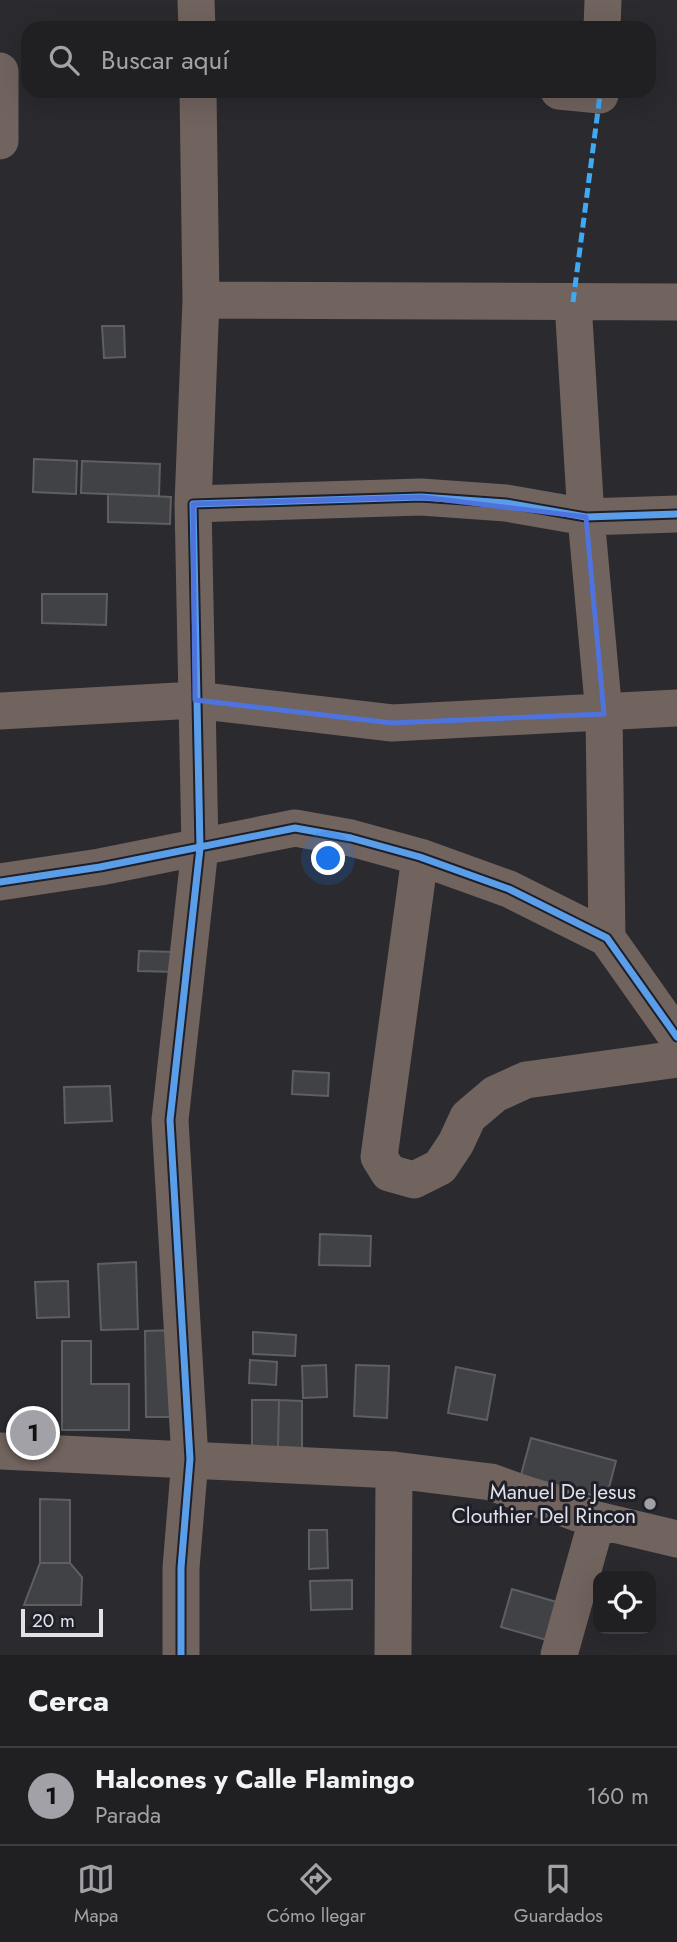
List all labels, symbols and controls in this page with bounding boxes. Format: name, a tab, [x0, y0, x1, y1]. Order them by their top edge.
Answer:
search box	[21, 21, 656, 98]
icon: search	[45, 41, 83, 79]
text: Buscar aquí	[101, 41, 229, 79]
your location	[311, 841, 345, 875]
pin: 1	[10, 1407, 56, 1459]
place label: Manuel De Jesus Clouthier Del Rincon	[451, 1477, 636, 1531]
marker: Manuel De Jesus Clouthier Del Rincon	[642, 1496, 658, 1512]
map controls	[593, 1571, 656, 1634]
button: locate	[593, 1571, 656, 1634]
scale bar	[21, 1606, 103, 1638]
text: 20 m	[32, 1607, 75, 1634]
text: Cerca	[28, 1679, 109, 1722]
text: Halcones y Calle Flamingo	[95, 1760, 415, 1798]
text: 1	[45, 1779, 57, 1813]
text: 160 m	[587, 1779, 649, 1813]
text: Parada	[95, 1798, 161, 1832]
tab: Mapa	[74, 1860, 119, 1929]
tab: Cómo llegar	[267, 1860, 366, 1929]
tab: Guardados	[514, 1860, 603, 1929]

